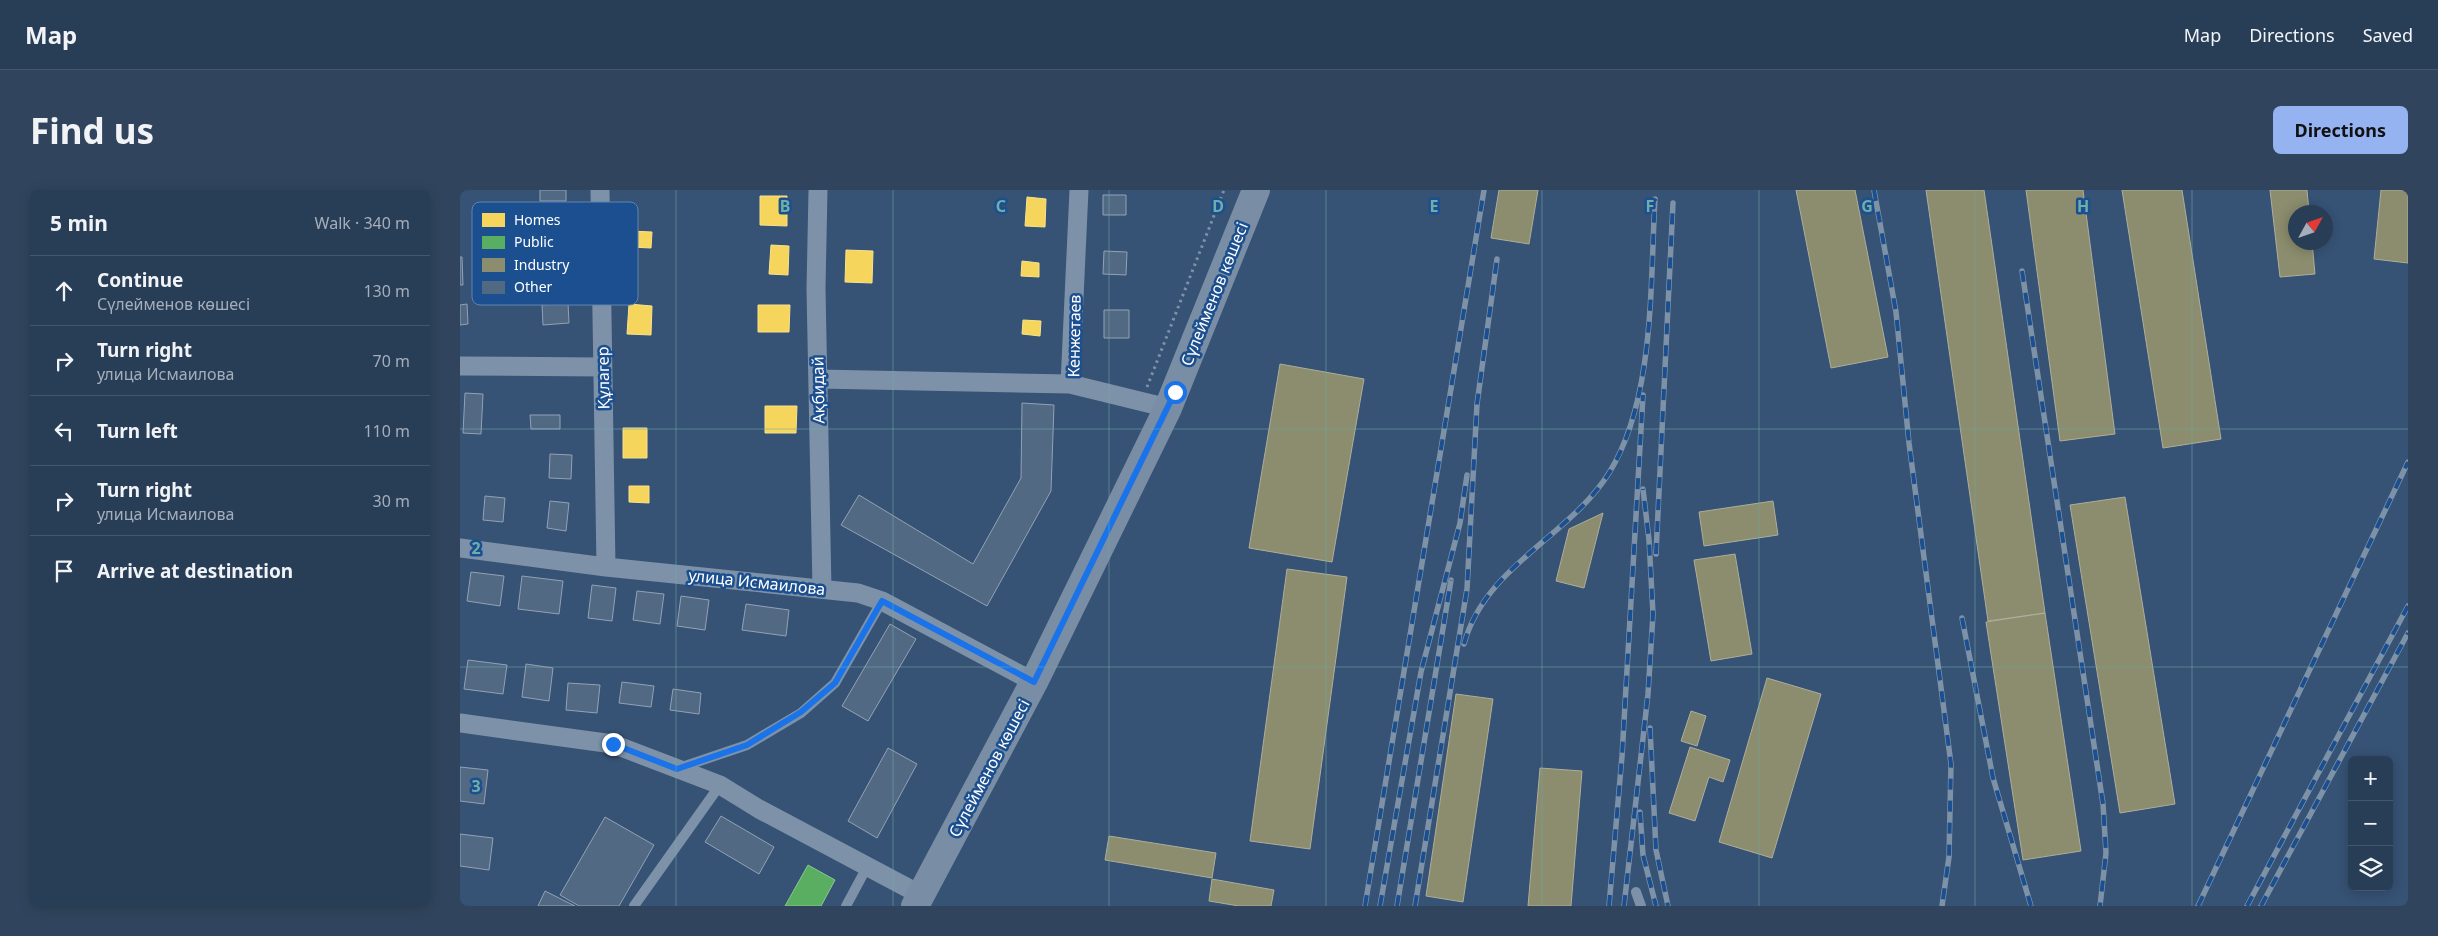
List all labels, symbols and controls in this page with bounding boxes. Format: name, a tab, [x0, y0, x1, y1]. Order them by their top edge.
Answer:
text: Map	[25, 18, 77, 51]
text: Map	[2184, 23, 2221, 47]
text: Directions	[2249, 23, 2335, 47]
text: Saved	[2363, 23, 2413, 47]
button: Directions	[2273, 106, 2408, 154]
text: Find us	[30, 107, 154, 154]
text: B	[780, 195, 790, 217]
text: C	[996, 195, 1006, 217]
text: D	[1212, 195, 1224, 217]
text: E	[1430, 195, 1439, 217]
text: F	[1646, 195, 1654, 217]
text: G	[1861, 195, 1873, 217]
text: H	[2077, 195, 2089, 217]
legend	[472, 202, 638, 305]
north arrow	[2288, 205, 2333, 250]
text: 5 min	[50, 209, 108, 237]
text: Homes	[514, 210, 561, 229]
text: Walk · 340 m	[315, 212, 410, 234]
street label: Сүлейменов көшесі	[1175, 219, 1253, 369]
text: Public	[514, 232, 554, 251]
text: Industry	[514, 255, 570, 274]
text: Continue	[97, 267, 183, 293]
icon: ahead	[50, 277, 78, 305]
text: Other	[514, 277, 553, 296]
text: 130 m	[363, 280, 410, 302]
text: Сүлейменов көшесі	[97, 293, 250, 315]
street label: Кенжетаев	[1062, 294, 1086, 378]
text: Turn right	[97, 337, 192, 363]
icon: right	[50, 347, 78, 375]
street label: Құлагер	[591, 347, 615, 409]
text: 70 m	[373, 350, 410, 372]
street label: Ақбидай	[806, 356, 830, 424]
text: улица Исмаилова	[97, 363, 234, 385]
route start	[1164, 381, 1187, 404]
icon: left	[50, 417, 78, 445]
text: Turn left	[97, 418, 178, 444]
text: 110 m	[363, 420, 410, 442]
text: Turn right	[97, 477, 192, 503]
icon: right	[50, 487, 78, 515]
text: 30 m	[373, 490, 410, 512]
text: улица Исмаилова	[97, 503, 234, 525]
text: 2	[471, 537, 481, 559]
icon: arrive	[50, 557, 78, 585]
text: Arrive at destination	[97, 558, 293, 584]
street label: улица Исмаилова	[688, 564, 826, 600]
street label: Сүлейменов көшесі	[943, 695, 1035, 841]
route end	[602, 733, 625, 756]
map controls	[2348, 756, 2393, 891]
button: +	[2348, 756, 2393, 801]
text: 3	[471, 775, 481, 797]
button: −	[2348, 801, 2393, 846]
button: layers	[2348, 846, 2393, 891]

